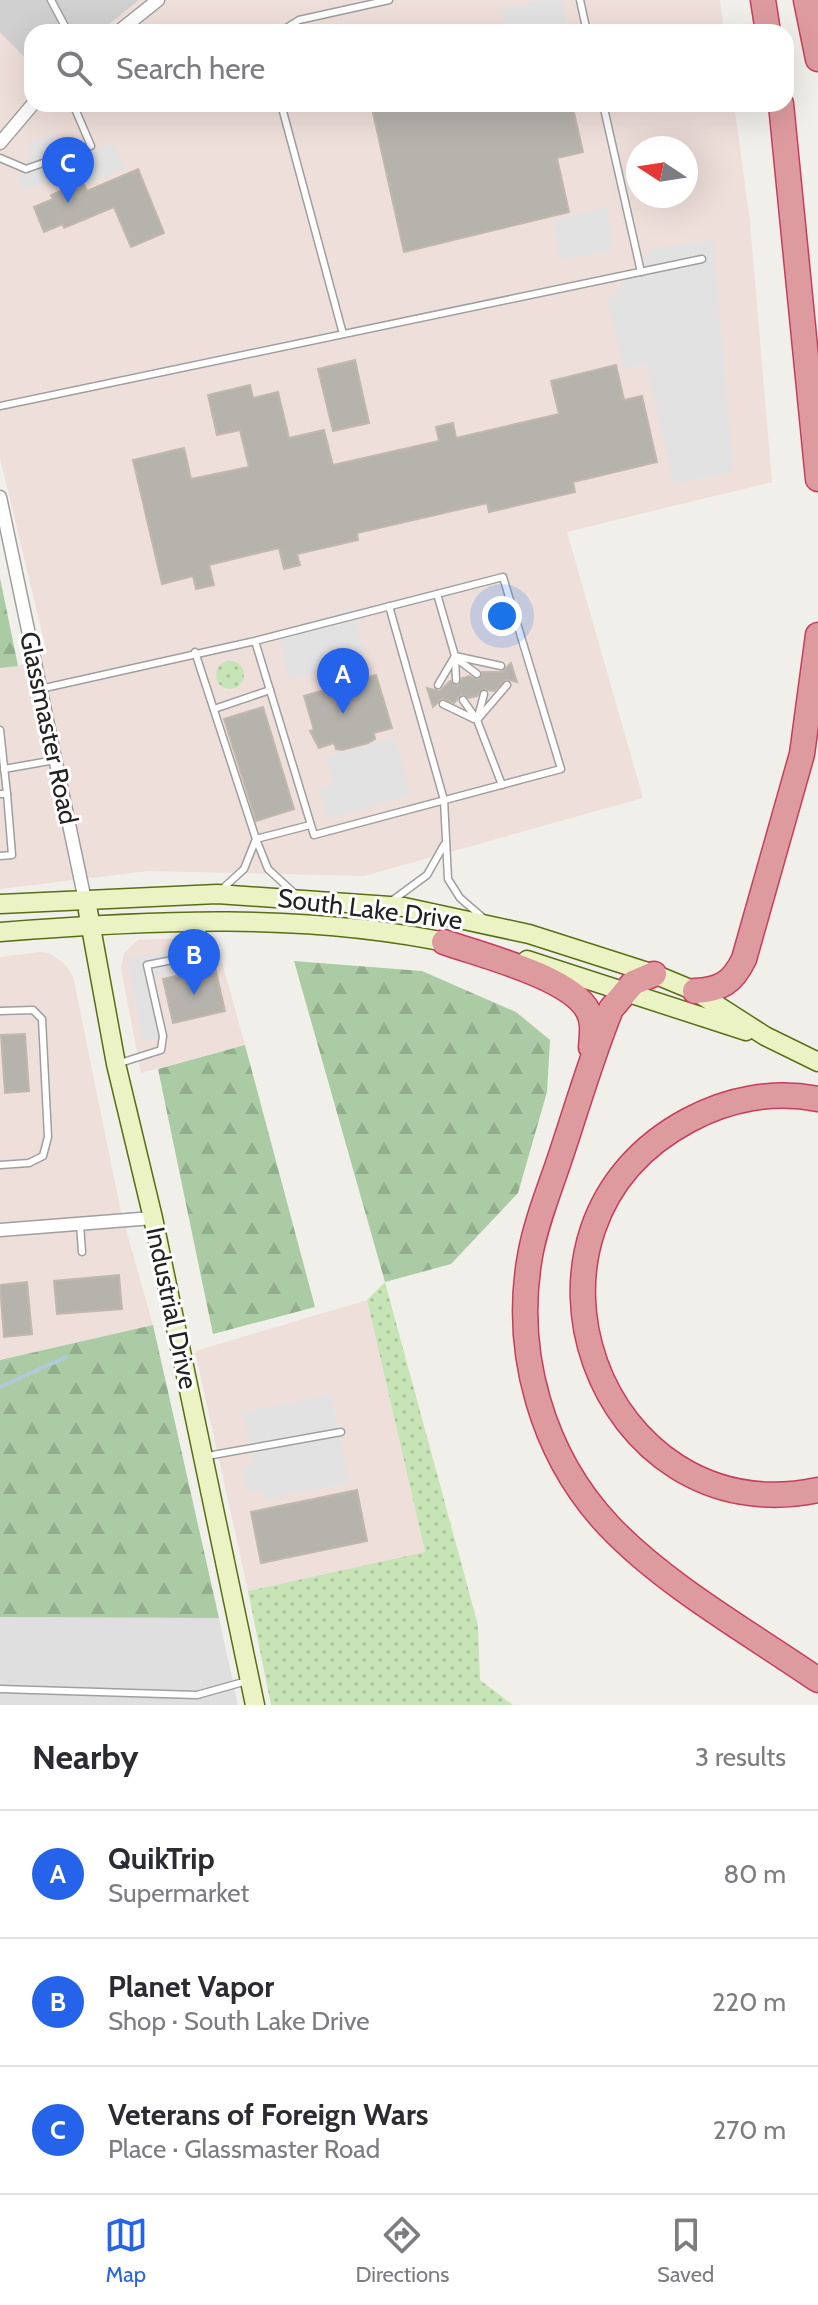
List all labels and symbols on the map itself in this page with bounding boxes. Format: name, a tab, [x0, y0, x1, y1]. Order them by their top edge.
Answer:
north arrow	[626, 136, 698, 208]
pin: C	[42, 137, 94, 203]
your location	[482, 596, 522, 636]
street label: Glassmaster Road	[13, 629, 85, 827]
pin: A	[317, 648, 369, 714]
street label: South Lake Drive	[276, 882, 464, 936]
pin: B	[168, 929, 220, 995]
street label: Industrial Drive	[139, 1224, 205, 1392]

